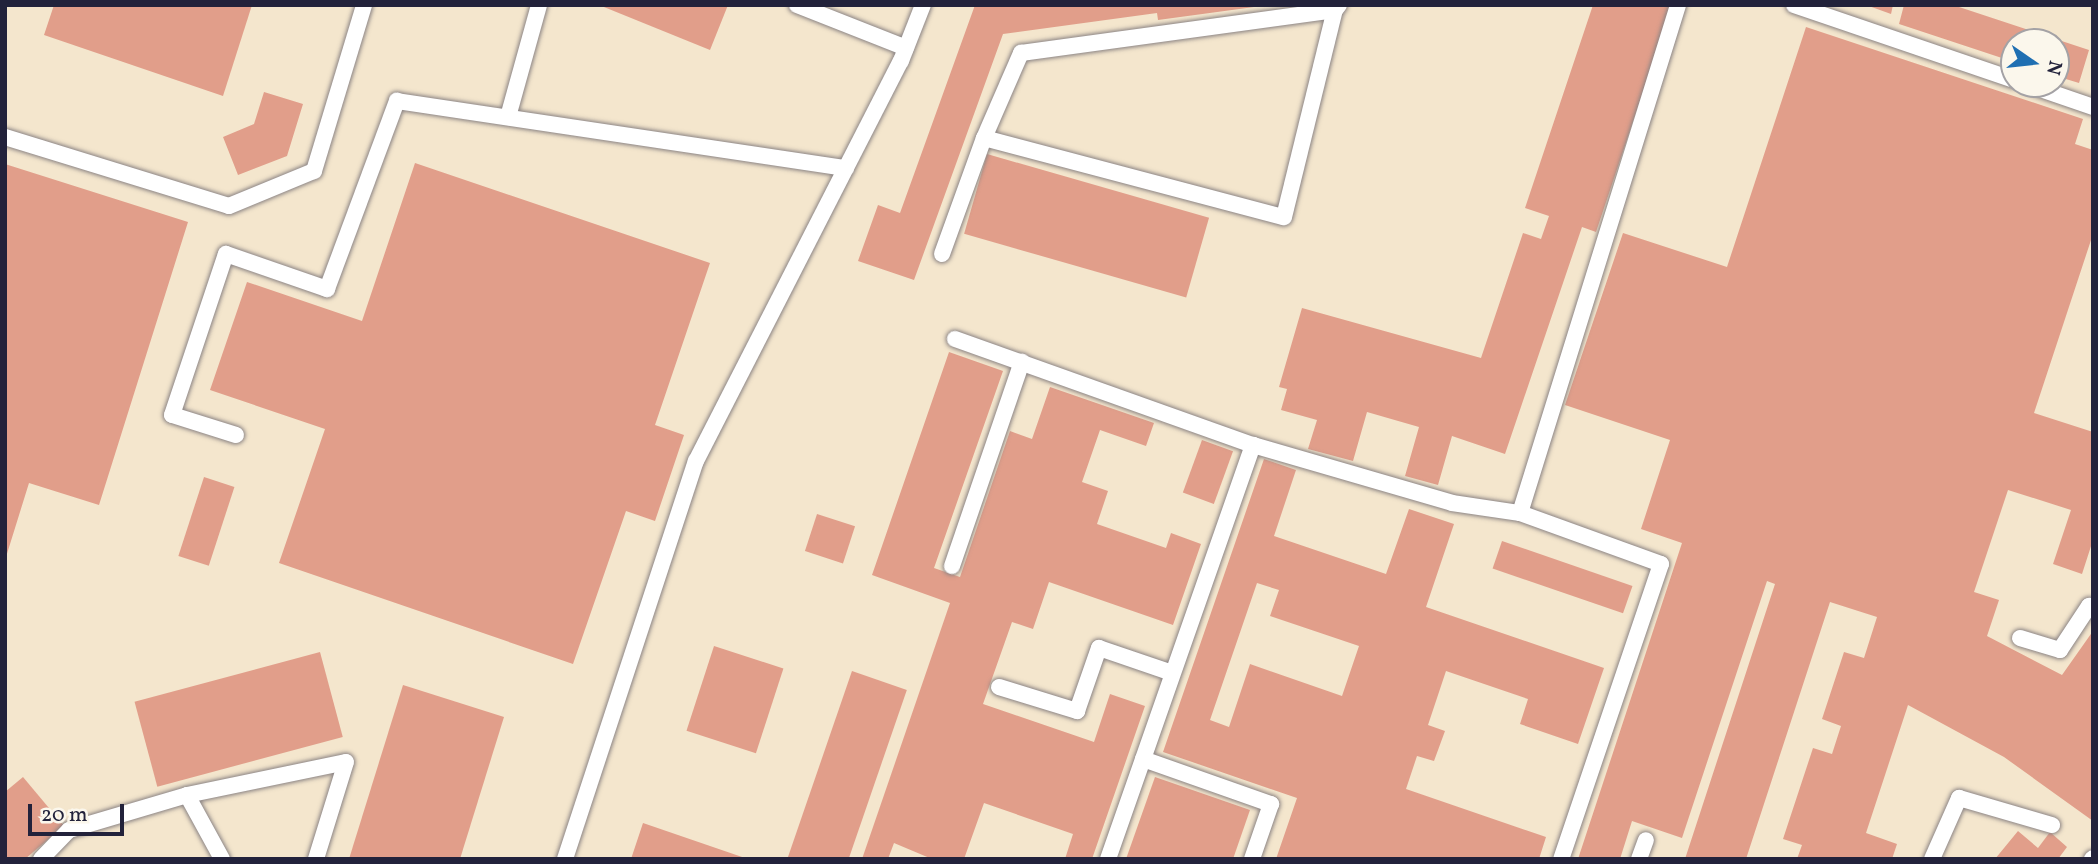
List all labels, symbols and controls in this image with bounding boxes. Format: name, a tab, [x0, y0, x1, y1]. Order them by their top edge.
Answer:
north arrow	[2000, 28, 2070, 98]
text: N	[2039, 58, 2068, 77]
scale bar	[32, 790, 128, 834]
text: 20 m	[41, 801, 87, 830]

